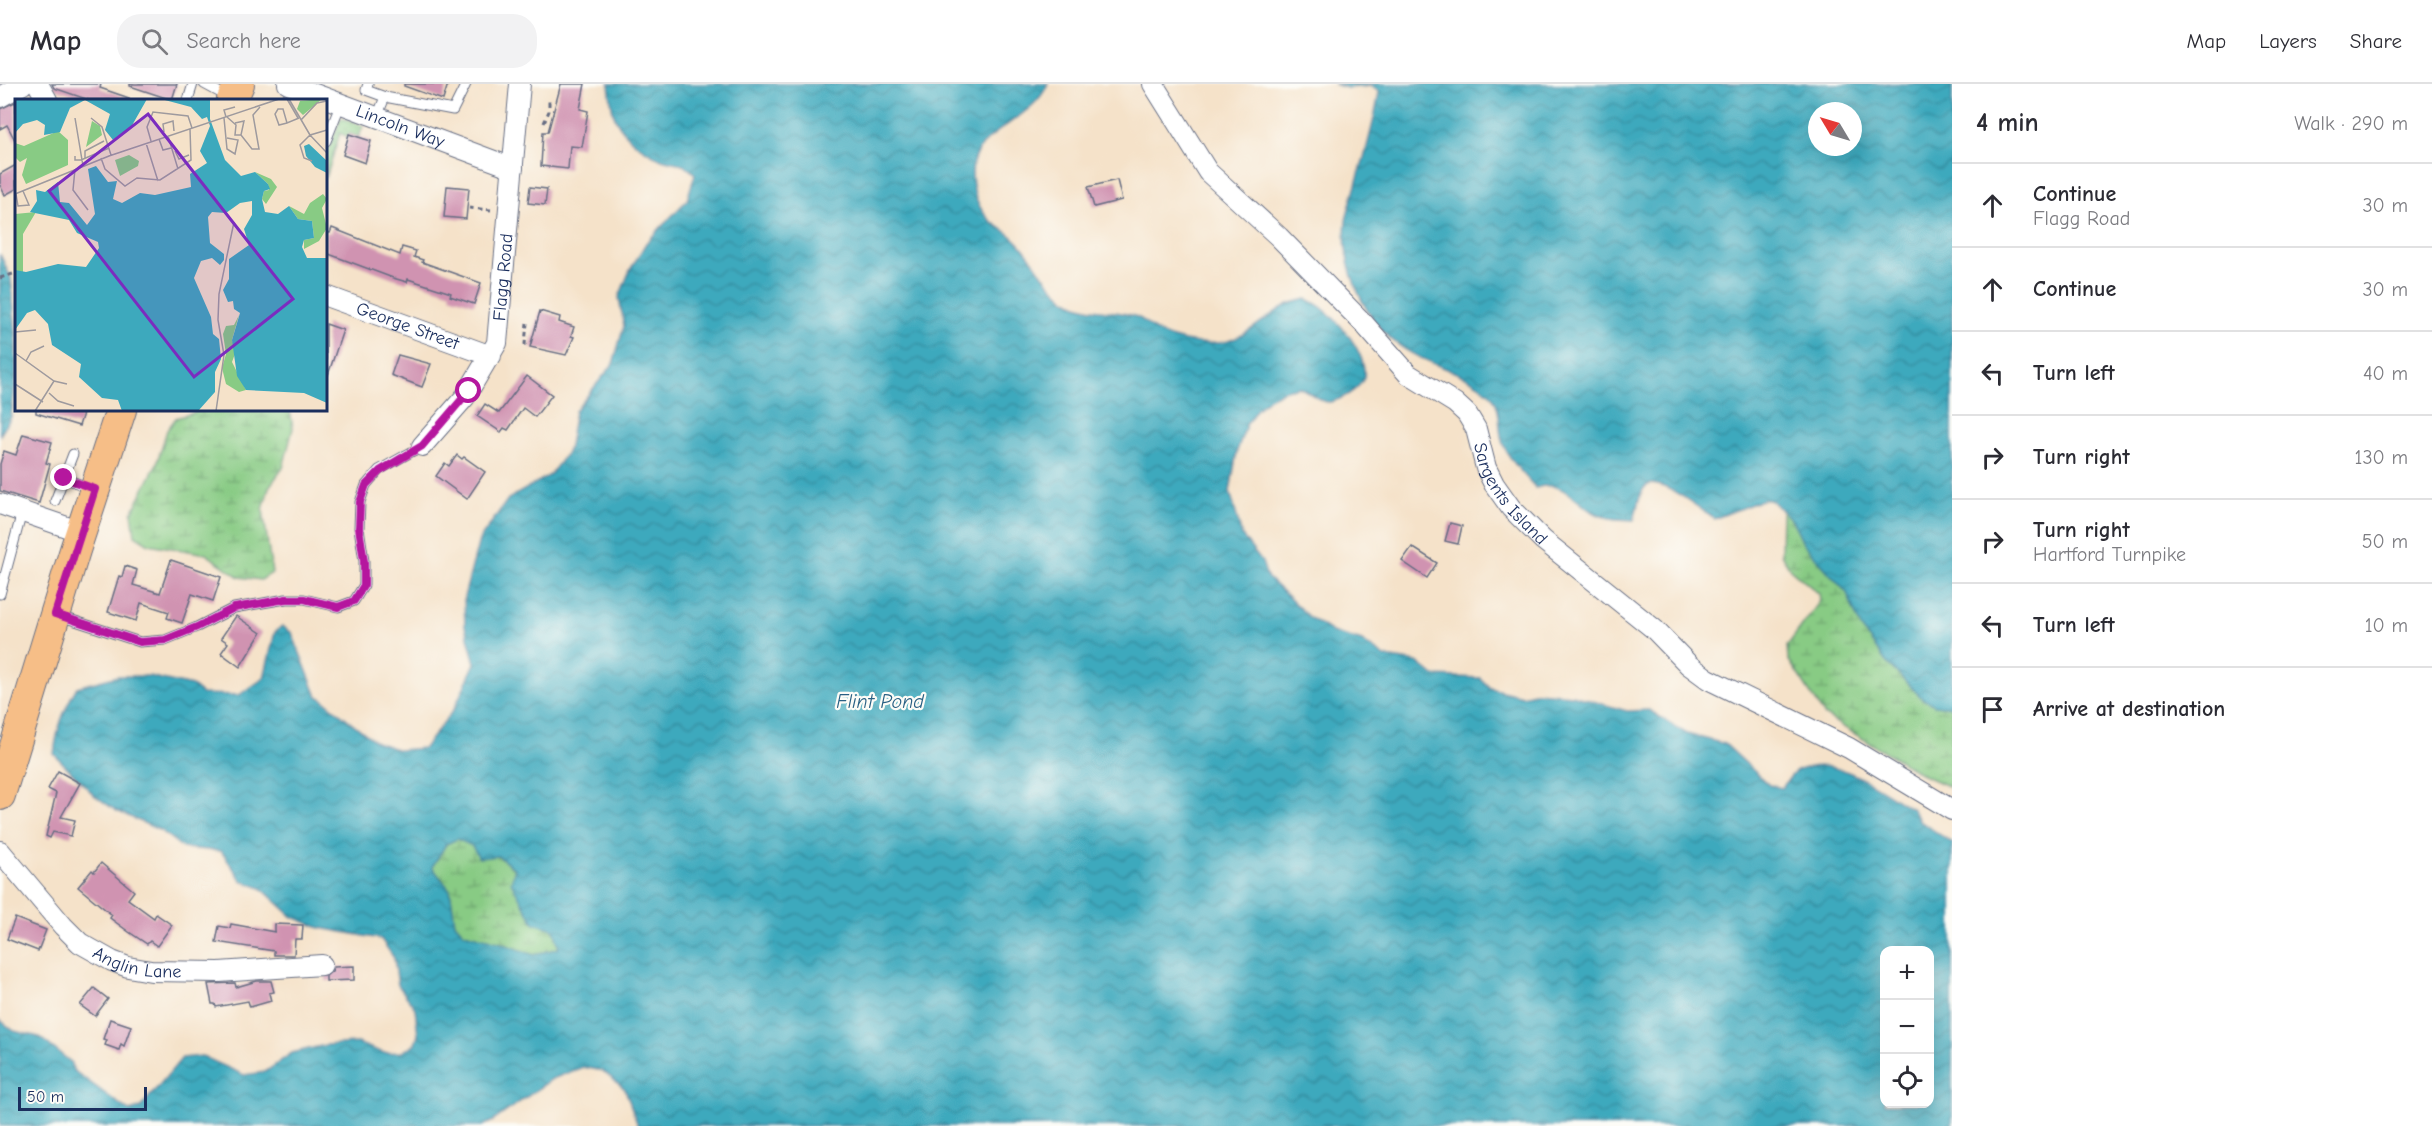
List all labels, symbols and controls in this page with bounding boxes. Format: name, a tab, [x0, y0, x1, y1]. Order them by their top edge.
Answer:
search box	[117, 14, 537, 68]
text: Map	[30, 25, 81, 57]
icon: search	[138, 25, 171, 58]
text: Search here	[186, 28, 301, 54]
text: Map	[2187, 29, 2226, 53]
text: Layers	[2259, 29, 2317, 53]
text: Share	[2350, 29, 2402, 53]
inset map	[15, 99, 327, 411]
street label: Lincoln Way	[353, 100, 448, 153]
north arrow	[1808, 102, 1862, 156]
text: 4 min	[1976, 108, 2039, 138]
text: Walk · 290 m	[2294, 112, 2408, 135]
text: Continue	[2033, 181, 2116, 207]
icon: ahead	[1976, 189, 2009, 222]
text: 30 m	[2362, 194, 2408, 217]
text: Flagg Road	[2033, 207, 2130, 230]
street label: Flagg Road	[489, 233, 518, 322]
icon: ahead	[1976, 273, 2009, 306]
text: Continue	[2033, 276, 2116, 302]
text: 30 m	[2362, 278, 2408, 301]
street label: George Street	[353, 298, 463, 355]
icon: left	[1976, 357, 2009, 390]
text: Turn left	[2033, 360, 2115, 386]
text: 40 m	[2363, 362, 2408, 385]
route start	[455, 377, 481, 403]
street label: Sargents Island	[1469, 441, 1552, 549]
icon: right	[1976, 441, 2009, 474]
text: Turn right	[2033, 444, 2130, 470]
text: 130 m	[2355, 446, 2408, 469]
route end	[50, 464, 76, 490]
text: Turn right	[2033, 517, 2130, 543]
icon: right	[1976, 525, 2009, 558]
text: 50 m	[2362, 530, 2408, 553]
text: Hartford Turnpike	[2033, 543, 2186, 566]
icon: left	[1976, 609, 2009, 642]
text: Turn left	[2033, 612, 2115, 638]
text: 10 m	[2365, 614, 2408, 637]
water label: Flint Pond	[836, 690, 925, 713]
icon: arrive	[1976, 693, 2009, 726]
text: Arrive at destination	[2033, 696, 2225, 722]
street label: Anglin Lane	[89, 942, 182, 982]
map controls	[1880, 946, 1934, 1108]
button: +	[1880, 946, 1934, 1000]
button: −	[1880, 1000, 1934, 1054]
button: locate	[1880, 1054, 1934, 1108]
scale bar	[18, 1084, 147, 1112]
text: 50 m	[27, 1088, 64, 1106]

